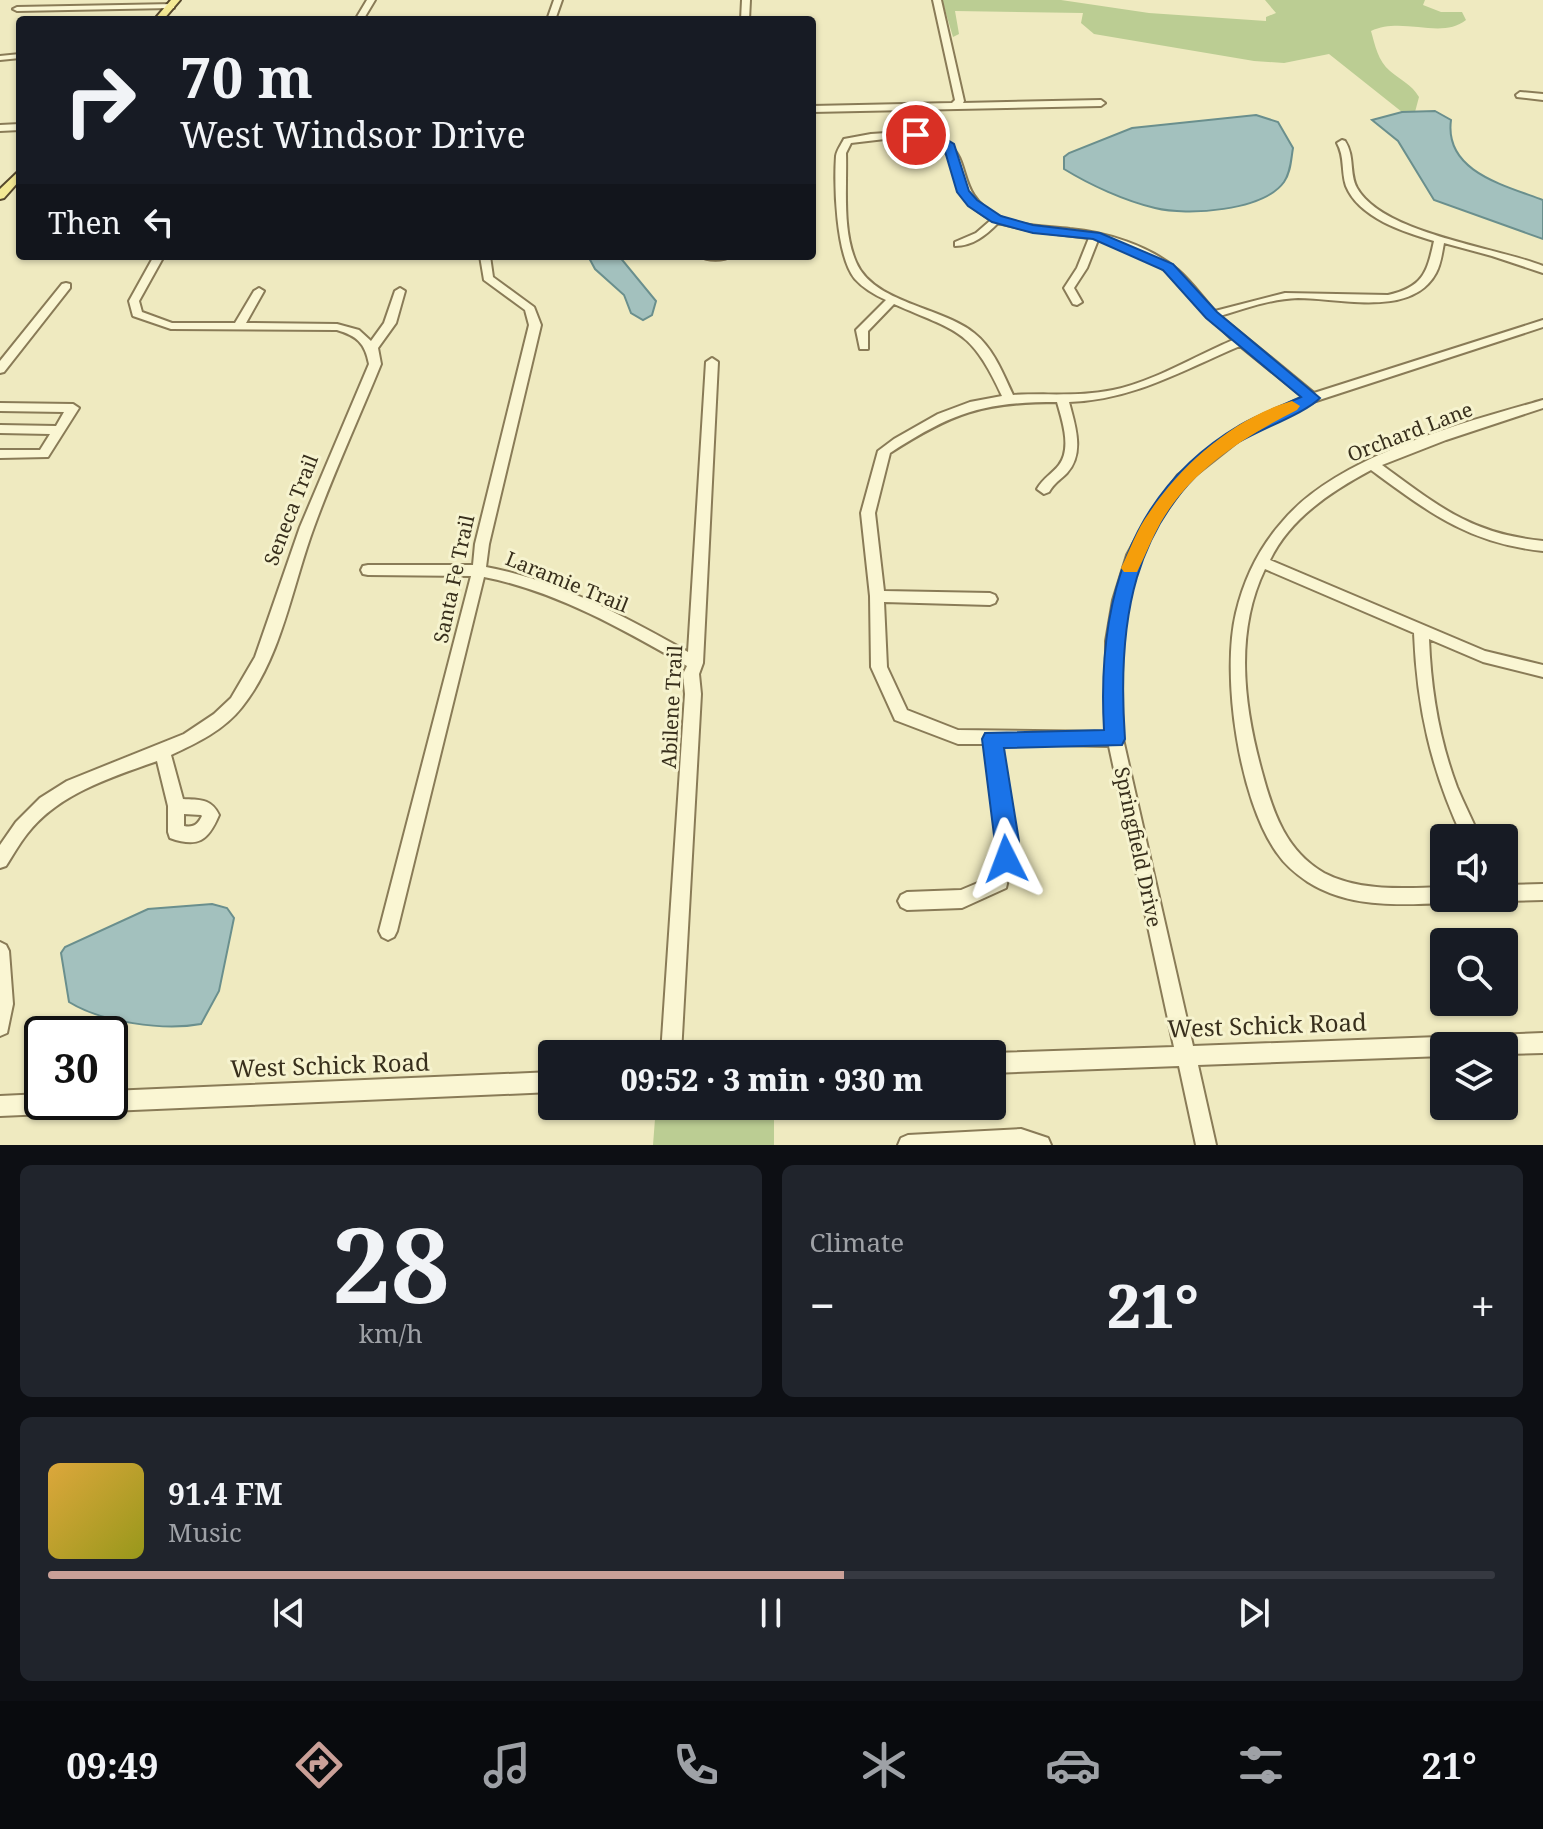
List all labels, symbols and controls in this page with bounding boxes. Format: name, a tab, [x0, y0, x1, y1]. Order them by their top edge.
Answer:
text: 70 m	[180, 38, 313, 114]
icon: right	[48, 48, 152, 152]
pin	[882, 101, 950, 169]
text: West Windsor Drive	[180, 110, 526, 159]
icon: arrive	[894, 113, 938, 157]
icon: left	[137, 200, 181, 244]
text: Then	[48, 202, 121, 243]
street label: Orchard Lane	[1343, 395, 1476, 468]
street label: Seneca Trail	[257, 451, 324, 569]
street label: Santa Fe Trail	[427, 512, 480, 646]
street label: Laramie Trail	[502, 545, 633, 618]
street label: Abilene Trail	[655, 645, 688, 769]
street label: Springfield Drive	[1108, 764, 1169, 929]
position arrow	[964, 817, 1048, 901]
map controls	[1430, 824, 1518, 1120]
button: sound	[1430, 824, 1518, 912]
button: search	[1430, 928, 1518, 1016]
street label: West Schick Road	[1167, 1005, 1368, 1044]
speed limit sign: 30	[24, 1016, 128, 1120]
button: layers	[1430, 1032, 1518, 1120]
street label: West Schick Road	[230, 1045, 431, 1084]
text: 09:52 · 3 min · 930 m	[621, 1059, 923, 1100]
text: 28	[332, 1192, 450, 1333]
text: Climate	[810, 1224, 904, 1260]
text: 21°	[1107, 1264, 1199, 1346]
text: −	[810, 1275, 835, 1335]
text: +	[1470, 1275, 1495, 1335]
text: km/h	[359, 1315, 423, 1351]
text: 91.4 FM	[168, 1473, 283, 1514]
text: Music	[168, 1514, 242, 1550]
icon: previous	[267, 1591, 311, 1635]
icon: pause	[749, 1591, 793, 1635]
icon: next	[1232, 1591, 1276, 1635]
icon: directions	[291, 1737, 347, 1793]
icon: music	[479, 1737, 535, 1793]
icon: phone	[668, 1737, 724, 1793]
icon: climate	[856, 1737, 912, 1793]
icon: car	[1045, 1737, 1101, 1793]
icon: filters	[1233, 1737, 1289, 1793]
text: 09:49	[66, 1741, 159, 1790]
text: 21°	[1422, 1741, 1477, 1790]

